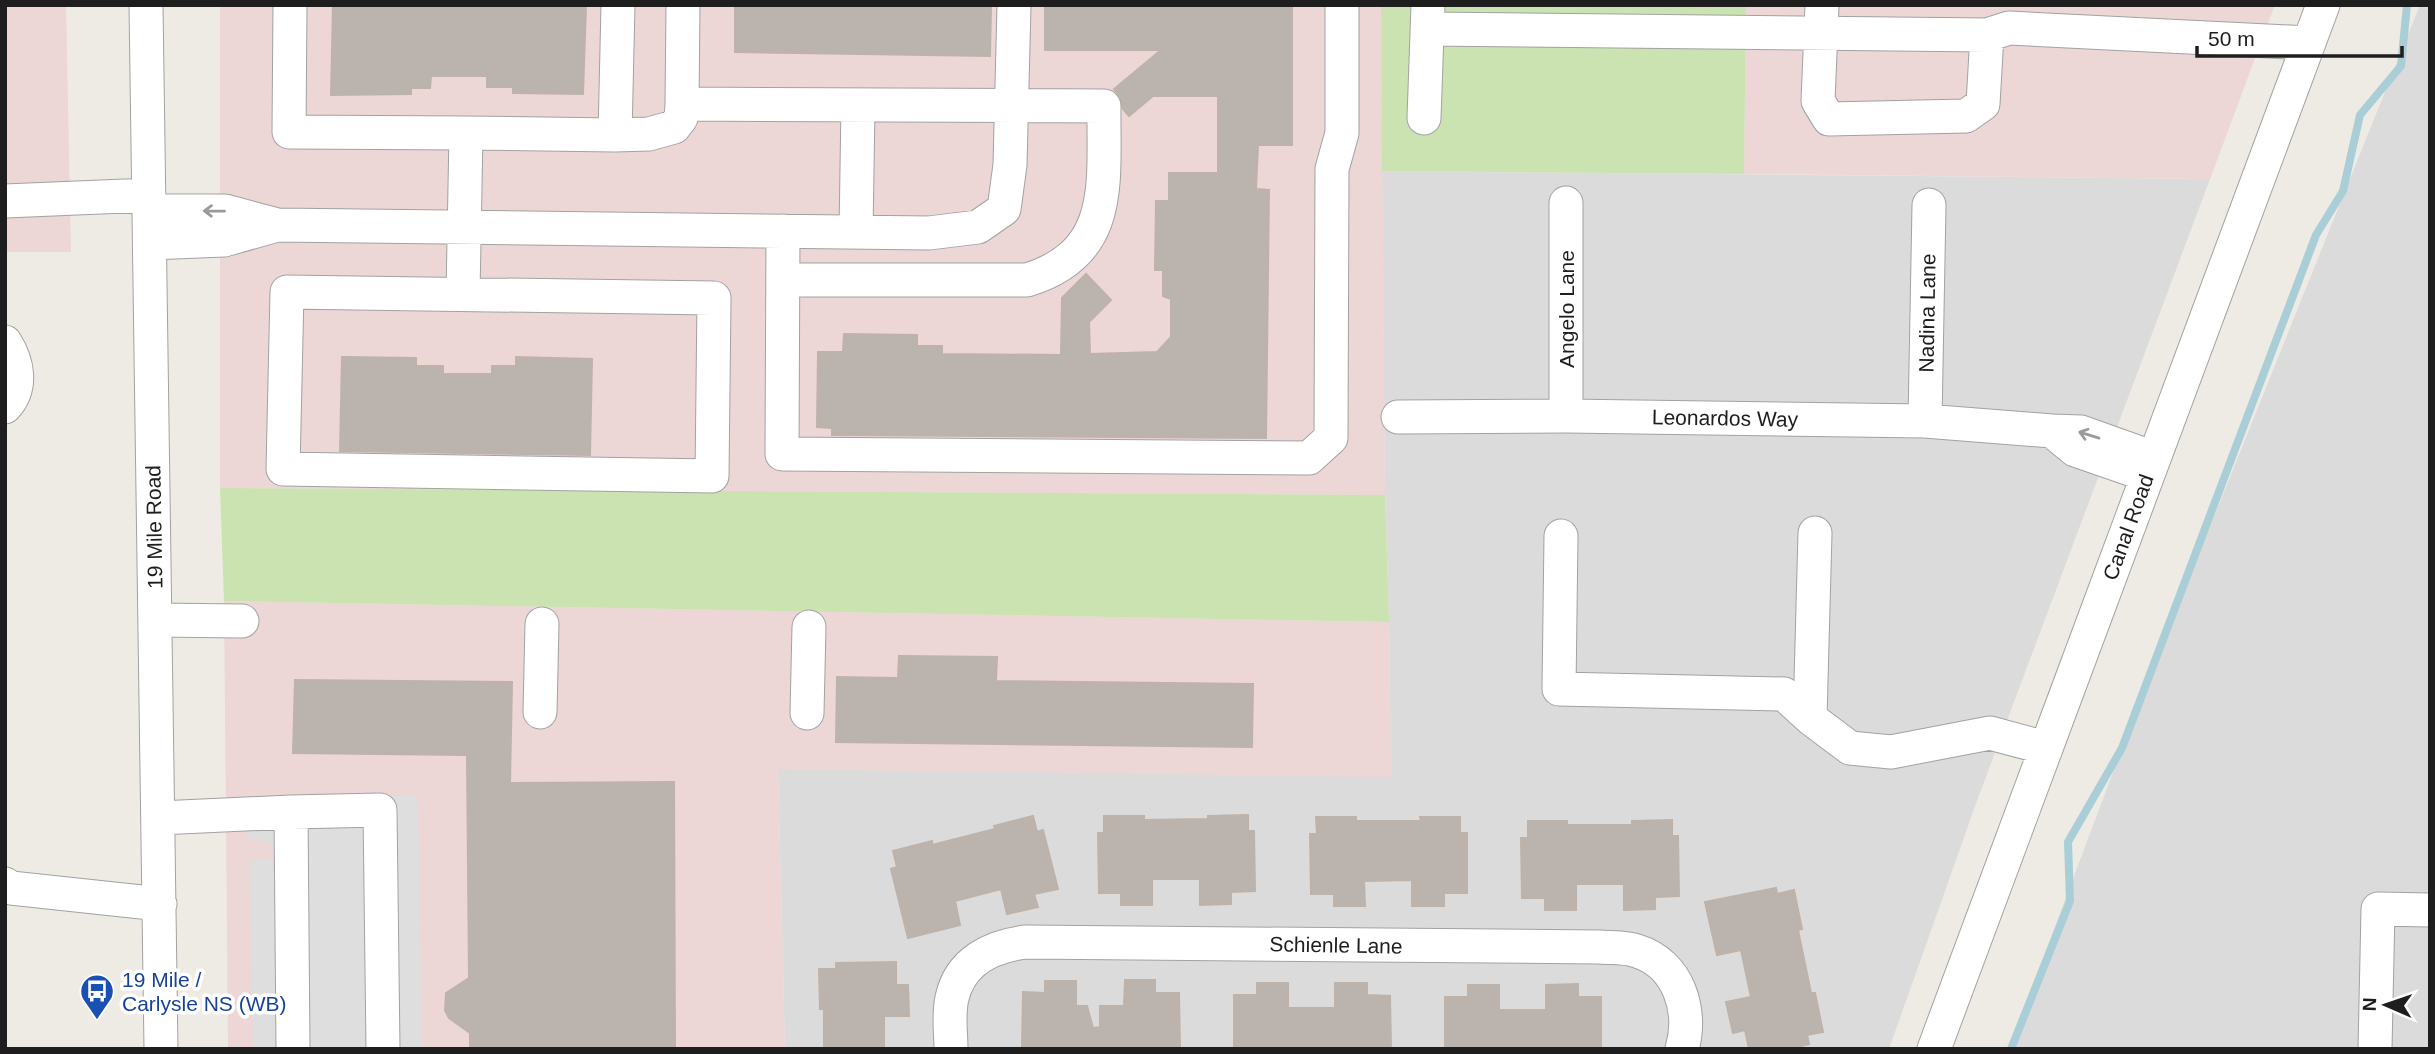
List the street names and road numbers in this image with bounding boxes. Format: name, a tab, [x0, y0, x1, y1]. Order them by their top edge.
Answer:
street label: Angelo Lane	[1555, 250, 1578, 368]
street label: Nadina Lane	[1914, 253, 1940, 373]
street label: Leonardos Way	[1652, 405, 1799, 431]
street label: 19 Mile Road	[141, 465, 167, 589]
street label: Canal Road	[2098, 471, 2158, 583]
street label: Schienle Lane	[1269, 932, 1403, 958]

